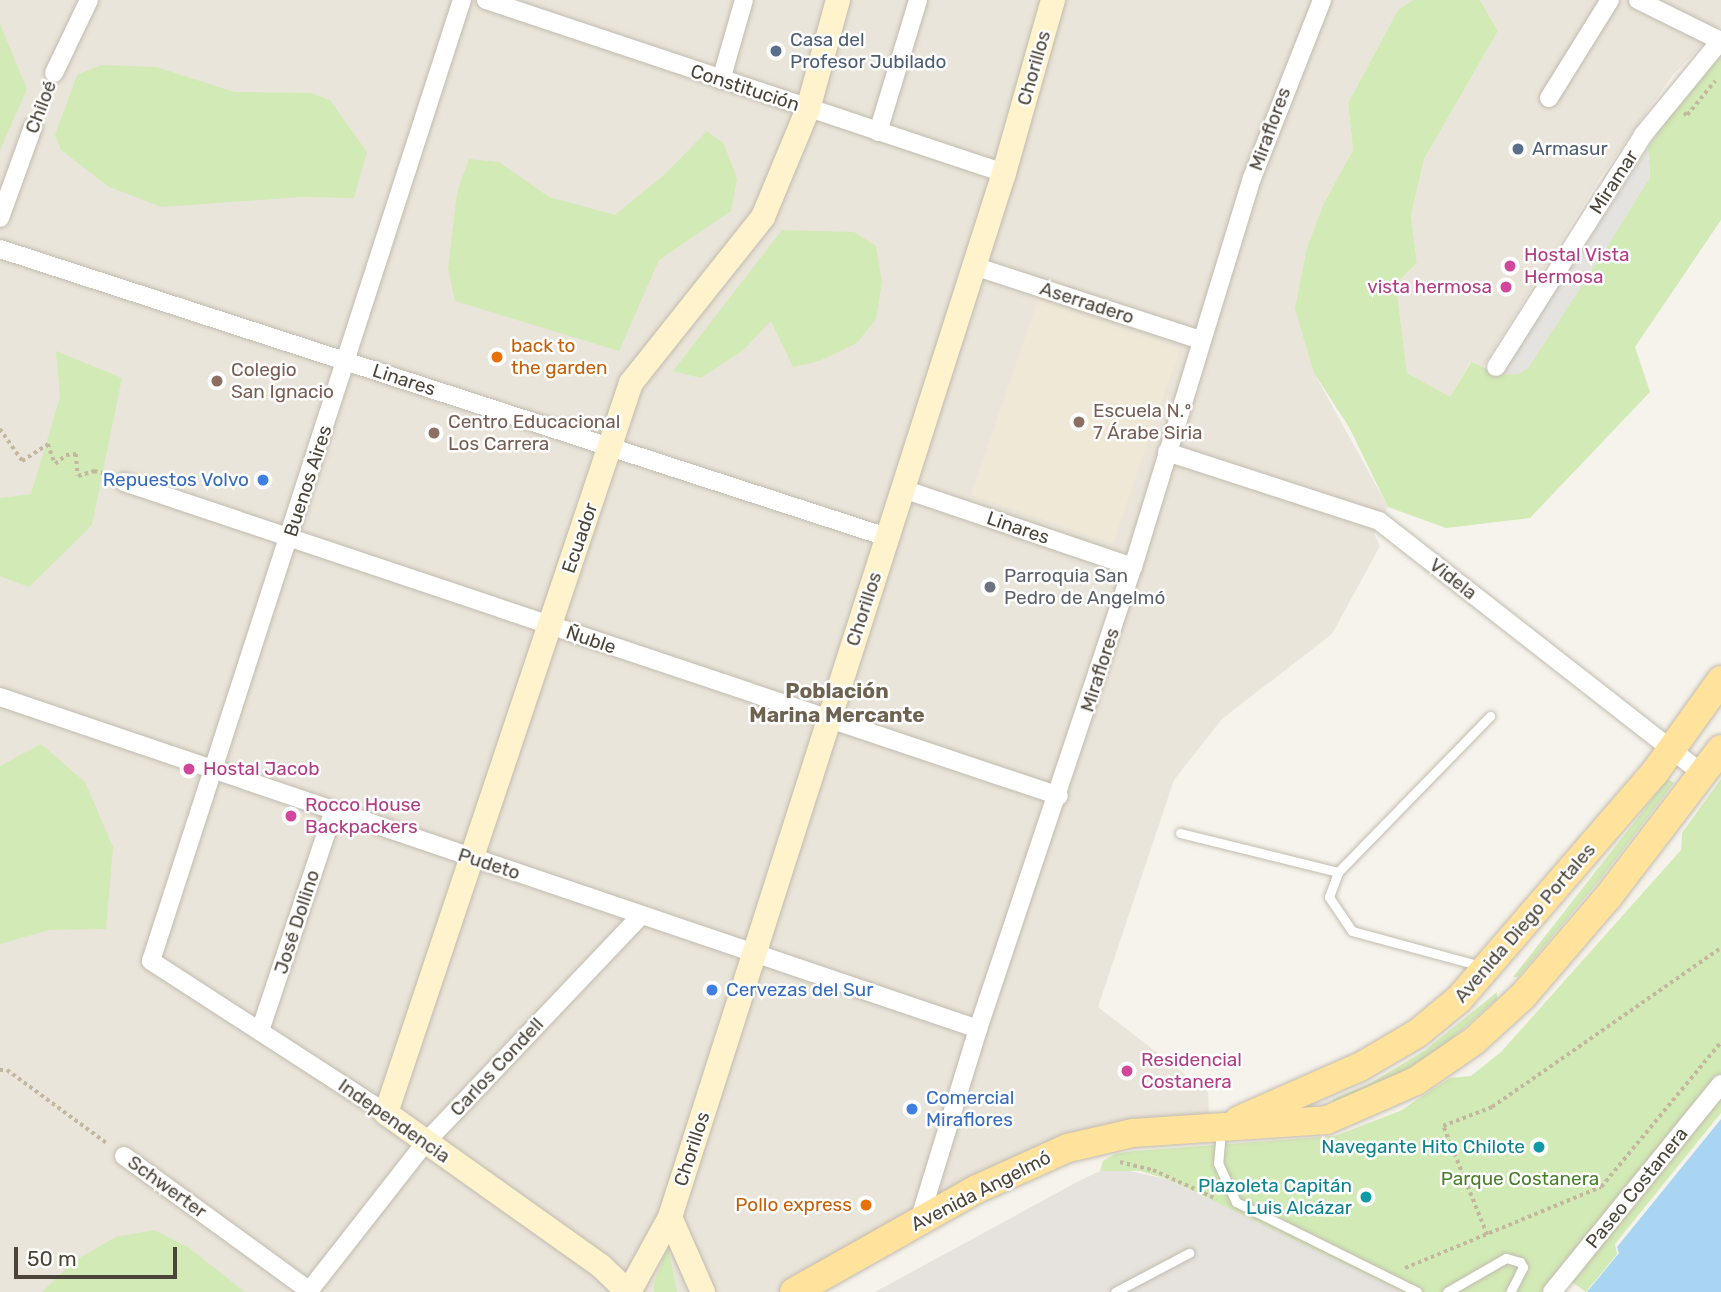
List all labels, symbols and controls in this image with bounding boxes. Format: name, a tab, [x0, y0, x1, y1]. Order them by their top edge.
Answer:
street label: Chorillos	[1012, 28, 1056, 108]
place label: Casa del Profesor Jubilado	[790, 29, 947, 73]
marker: Casa del Profesor Jubilado	[768, 43, 784, 59]
street label: Constitución	[688, 60, 802, 116]
street label: Chiloé	[21, 77, 61, 137]
street label: Miraflores	[1244, 84, 1296, 174]
place label: Armasur	[1532, 138, 1608, 160]
marker: Armasur	[1510, 141, 1526, 157]
street label: Miramar	[1585, 146, 1643, 218]
place label: Hostal Vista Hermosa	[1524, 244, 1630, 288]
marker: Hostal Vista Hermosa	[1502, 258, 1518, 274]
place label: vista hermosa	[1367, 276, 1492, 298]
street label: Aserradero	[1037, 277, 1137, 329]
marker: vista hermosa	[1498, 279, 1514, 295]
place label: back to the garden	[511, 335, 608, 379]
marker: back to the garden	[489, 349, 505, 365]
place label: Colegio San Ignacio	[231, 359, 334, 403]
street label: Linares	[370, 359, 438, 401]
marker: Colegio San Ignacio	[209, 373, 225, 389]
place label: Escuela N.º 7 Árabe Siria	[1093, 400, 1203, 444]
place label: Centro Educacional Los Carrera	[448, 411, 620, 455]
marker: Escuela N.º 7 Árabe Siria	[1071, 414, 1087, 430]
street label: Buenos Aires	[279, 422, 337, 540]
marker: Centro Educacional Los Carrera	[426, 425, 442, 441]
place label: Repuestos Volvo	[102, 469, 249, 491]
marker: Repuestos Volvo	[255, 472, 271, 488]
street label: Ecuador	[557, 500, 603, 576]
street label: Linares	[984, 507, 1052, 549]
street label: Videla	[1425, 553, 1481, 605]
place label: Parroquia San Pedro de Angelmó	[1004, 565, 1166, 609]
street label: Chorillos	[841, 569, 887, 649]
marker: Parroquia San Pedro de Angelmó	[982, 579, 998, 595]
street label: Ñuble	[563, 621, 619, 659]
street label: Miraflores	[1076, 625, 1124, 715]
district label: Población Marina Mercante	[749, 678, 925, 728]
place label: Hostal Jacob	[203, 758, 319, 780]
marker: Hostal Jacob	[181, 761, 197, 777]
place label: Rocco House Backpackers	[305, 794, 421, 838]
marker: Rocco House Backpackers	[283, 808, 299, 824]
street label: Avenida Diego Portales	[1450, 839, 1600, 1007]
street label: Pudeto	[455, 843, 523, 885]
street label: José Dollino	[269, 867, 325, 977]
place label: Cervezas del Sur	[726, 979, 874, 1001]
marker: Cervezas del Sur	[704, 982, 720, 998]
street label: Carlos Condell	[446, 1013, 548, 1121]
place label: Residencial Costanera	[1141, 1049, 1242, 1093]
marker: Residencial Costanera	[1119, 1063, 1135, 1079]
street label: Independencia	[334, 1074, 454, 1168]
place label: Comercial Miraflores	[926, 1087, 1014, 1131]
marker: Comercial Miraflores	[904, 1101, 920, 1117]
street label: Chorillos	[669, 1109, 715, 1189]
street label: Paseo Costanera	[1581, 1123, 1693, 1253]
place label: Navegante Hito Chilote	[1321, 1136, 1525, 1158]
marker: Navegante Hito Chilote	[1531, 1139, 1547, 1155]
street label: Avenida Angelmó	[907, 1146, 1055, 1236]
street label: Schwerter	[123, 1151, 211, 1223]
park label: Parque Costanera	[1441, 1168, 1599, 1190]
place label: Plazoleta Capitán Luis Alcázar	[1198, 1175, 1352, 1219]
marker: Plazoleta Capitán Luis Alcázar	[1358, 1189, 1374, 1205]
place label: Pollo express	[735, 1194, 852, 1216]
marker: Pollo express	[858, 1197, 874, 1213]
scale bar	[18, 1232, 180, 1276]
text: 50 m	[27, 1246, 77, 1271]

